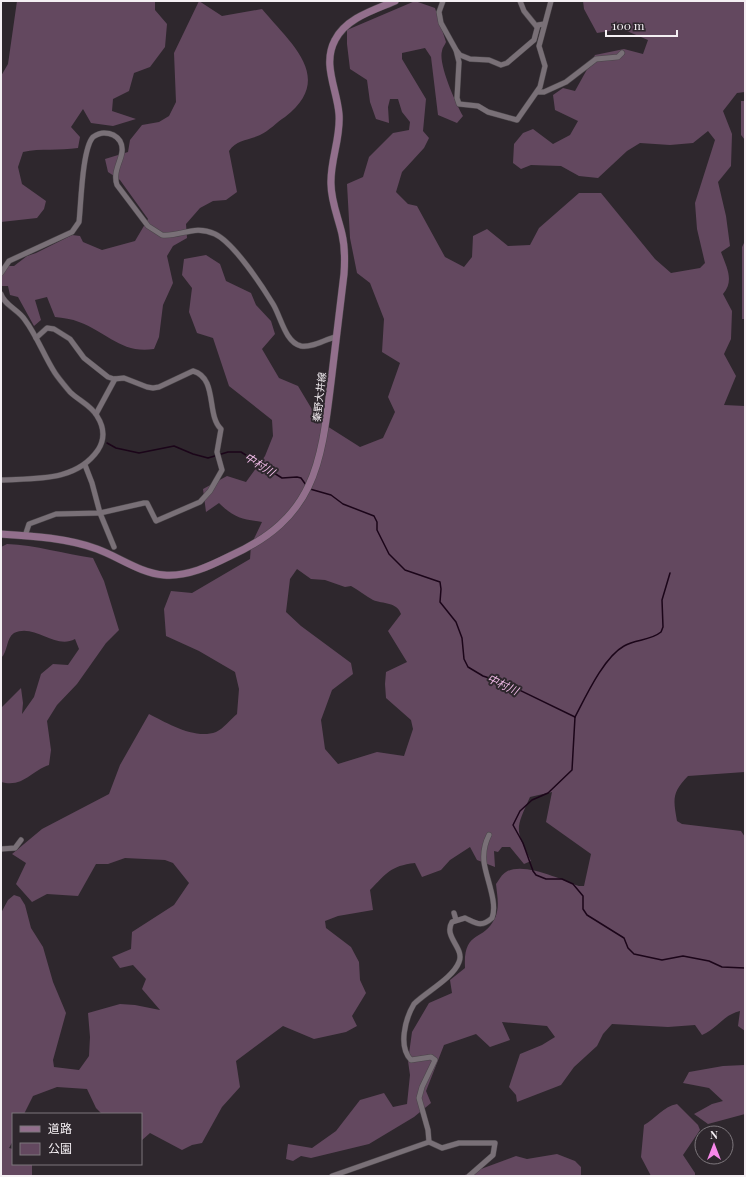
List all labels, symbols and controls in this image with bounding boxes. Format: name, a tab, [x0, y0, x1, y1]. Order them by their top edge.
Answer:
scale bar	[606, 12, 677, 38]
text: 100 m	[612, 17, 645, 33]
street label: 秦野大井線	[309, 371, 329, 423]
water label: 中村川	[242, 449, 279, 480]
water label: 中村川	[485, 670, 522, 698]
legend	[12, 1113, 142, 1165]
text: 道路	[48, 1120, 72, 1136]
north arrow	[694, 1125, 734, 1165]
text: N	[710, 1127, 718, 1142]
text: 公園	[48, 1140, 72, 1156]

